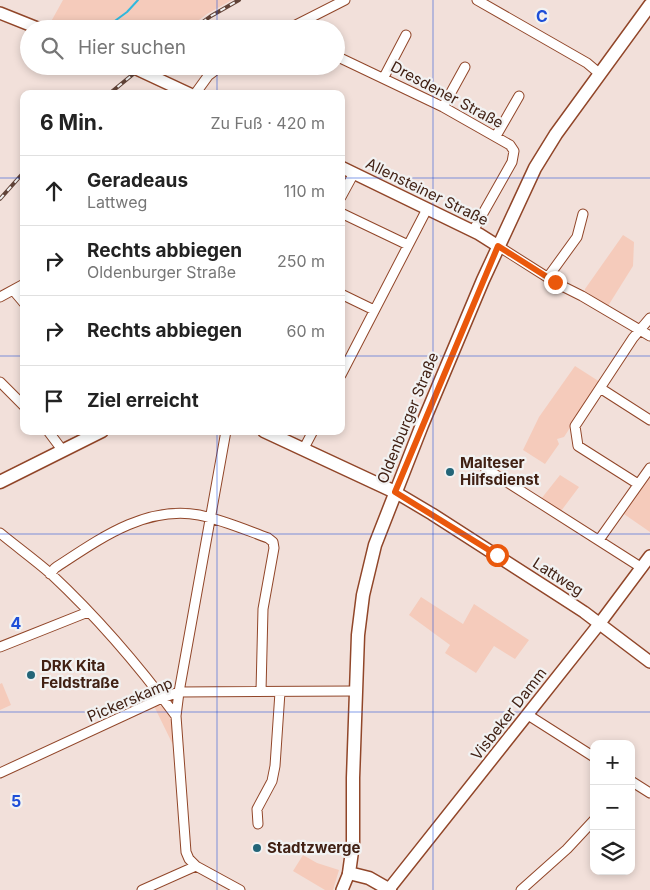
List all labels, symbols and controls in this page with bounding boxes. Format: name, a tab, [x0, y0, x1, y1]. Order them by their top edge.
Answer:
text: C	[536, 6, 548, 26]
search box	[20, 20, 345, 75]
icon: search	[38, 34, 66, 62]
text: Hier suchen	[78, 36, 186, 59]
street label: Dresdener Straße	[388, 57, 507, 132]
text: 6 Min.	[40, 110, 104, 135]
text: Zu Fuß · 420 m	[210, 113, 325, 133]
street label: Allensteiner Straße	[363, 154, 492, 230]
text: Geradeaus	[87, 169, 188, 192]
icon: ahead	[40, 177, 68, 205]
text: 110 m	[283, 181, 325, 201]
text: Lattweg	[87, 192, 147, 212]
text: Rechts abbiegen	[87, 239, 242, 262]
icon: right	[40, 247, 68, 275]
text: 250 m	[277, 251, 325, 271]
text: Oldenburger Straße	[87, 262, 236, 282]
route end	[544, 271, 567, 294]
icon: right	[40, 317, 68, 345]
text: Rechts abbiegen	[87, 319, 242, 342]
text: 60 m	[286, 321, 325, 341]
street label: Oldenburger Straße	[373, 349, 443, 486]
icon: arrive	[40, 387, 68, 415]
text: Ziel erreicht	[87, 389, 199, 412]
place label: Malteser Hilfsdienst	[460, 453, 540, 489]
marker: Malteser Hilfsdienst	[444, 466, 456, 478]
route start	[486, 544, 509, 567]
street label: Lattweg	[529, 553, 587, 600]
text: 4	[11, 613, 22, 633]
place label: DRK Kita Feldstraße	[41, 656, 119, 692]
street label: Visbeker Damm	[467, 664, 551, 764]
marker: DRK Kita Feldstraße	[25, 669, 37, 681]
street label: Pickerskamp	[84, 673, 175, 726]
map controls	[590, 740, 635, 875]
button: +	[590, 740, 635, 785]
button: −	[590, 785, 635, 830]
text: 5	[11, 791, 21, 811]
button: layers	[590, 830, 635, 875]
place label: Stadtzwerge	[267, 838, 361, 857]
marker: Stadtzwerge	[251, 842, 263, 854]

